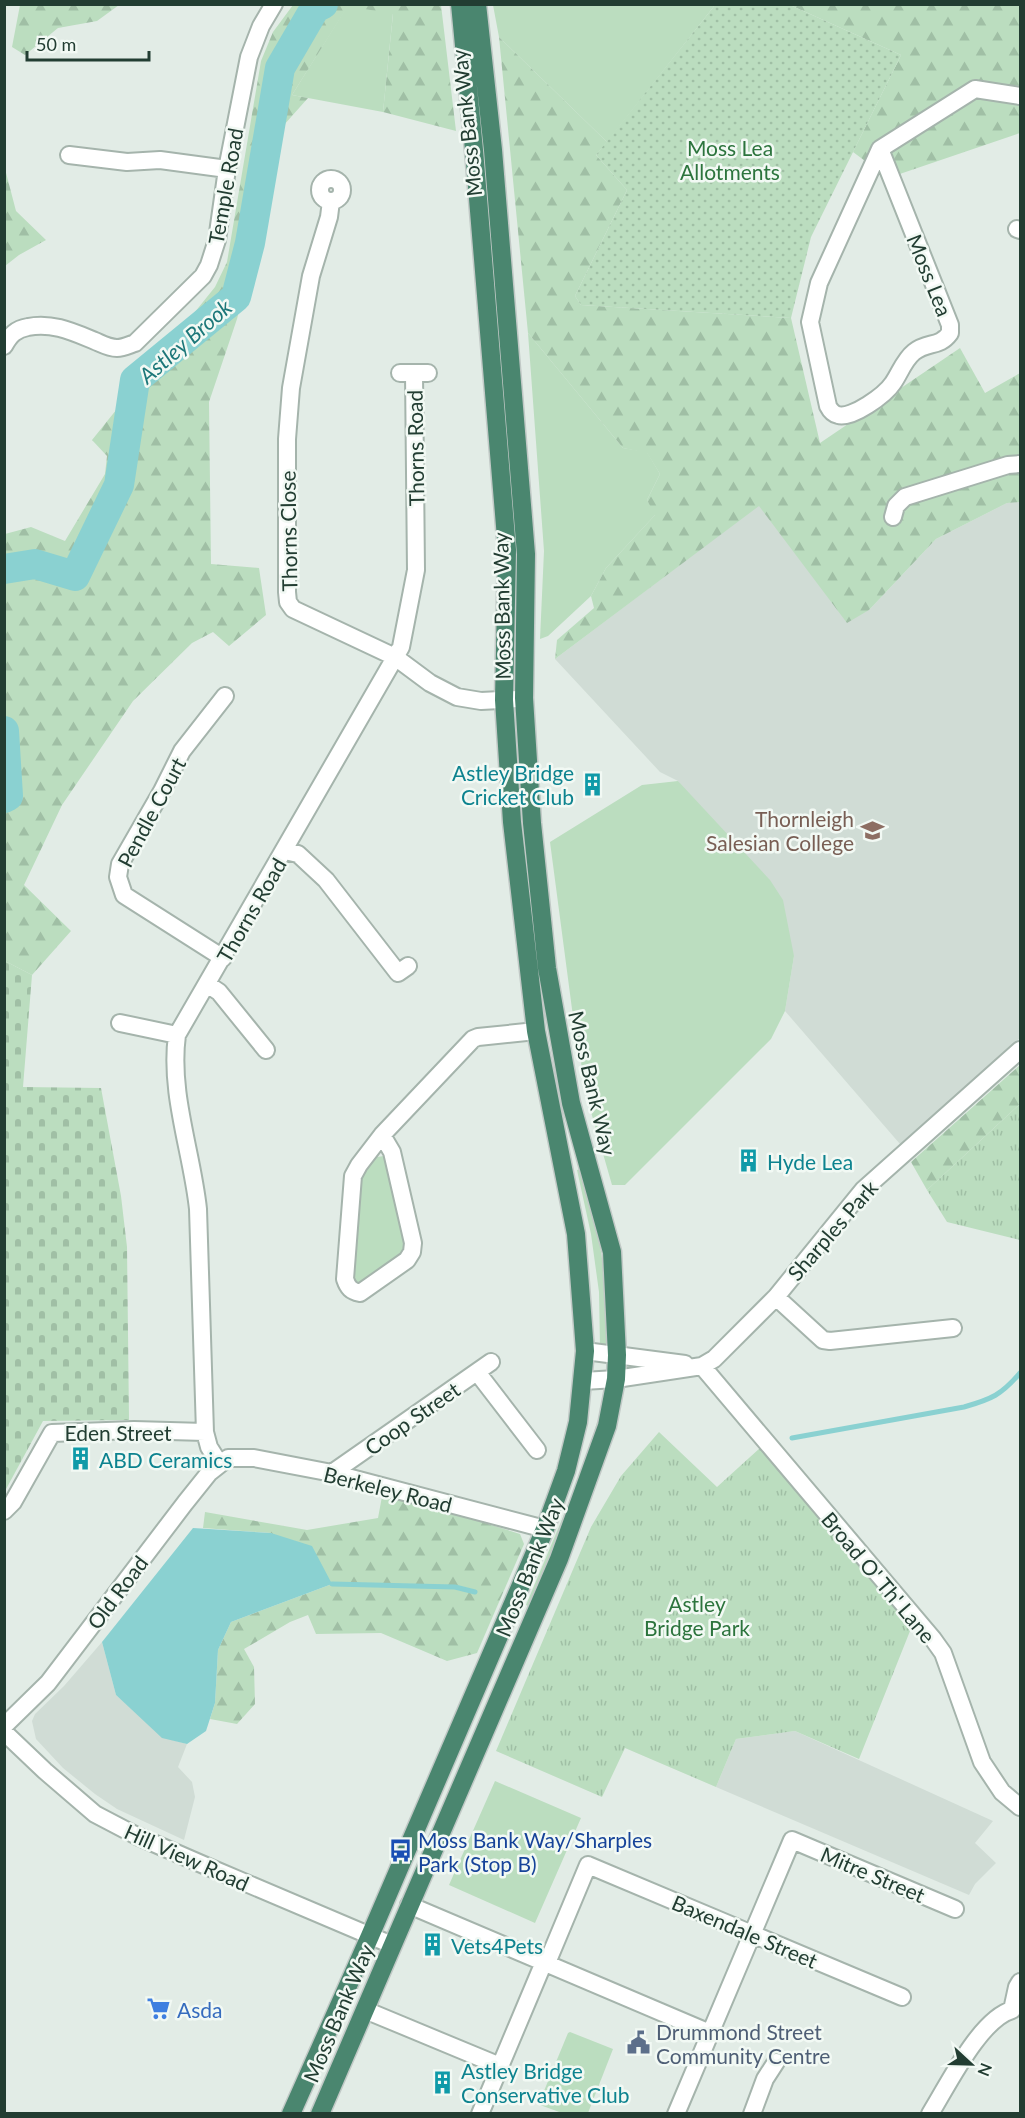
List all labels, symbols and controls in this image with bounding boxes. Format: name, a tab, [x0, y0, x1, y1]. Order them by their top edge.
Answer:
scale bar	[27, 24, 148, 62]
text: 50 m	[36, 33, 76, 55]
street label: Moss Bank Way	[446, 48, 486, 198]
street label: Temple Road	[202, 126, 248, 246]
park label: Moss Lea Allotments	[680, 135, 780, 184]
street label: Moss Lea	[902, 230, 958, 320]
water label: Astley Brook	[132, 293, 237, 389]
street label: Thorns Road	[401, 390, 429, 506]
street label: Thorns Close	[274, 470, 302, 592]
street label: Moss Bank Way	[487, 532, 515, 680]
street label: Pendle Court	[112, 752, 191, 871]
place label: Astley Bridge Cricket Club	[452, 760, 574, 809]
building icon: Astley Bridge Cricket Club	[579, 771, 605, 797]
place label: Thornleigh Salesian College	[706, 806, 854, 855]
school or university icon: Thornleigh Salesian College	[859, 817, 885, 843]
street label: Thorns Road	[211, 853, 291, 967]
street label: Moss Bank Way	[564, 1008, 622, 1158]
building icon: Hyde Lea	[736, 1148, 762, 1174]
place label: Hyde Lea	[767, 1149, 853, 1174]
street label: Sharples Park	[782, 1175, 882, 1285]
street label: Coop Street	[360, 1376, 465, 1460]
street label: Eden Street	[65, 1420, 172, 1445]
building icon: ABD Ceramics	[68, 1446, 94, 1472]
place label: ABD Ceramics	[99, 1447, 232, 1472]
street label: Berkeley Road	[321, 1461, 455, 1517]
street label: Moss Bank Way	[490, 1494, 568, 1640]
street label: Broad O' Th' Lane	[817, 1506, 941, 1648]
street label: Old Road	[81, 1550, 153, 1634]
park label: Astley Bridge Park	[644, 1591, 750, 1640]
street label: Hill View Road	[121, 1818, 253, 1896]
place label: Moss Bank Way/Sharples Park (Stop B)	[418, 1827, 652, 1876]
bus stop icon: Moss Bank Way/Sharples Park (Stop B)	[387, 1838, 413, 1864]
street label: Mitre Street	[817, 1841, 929, 1907]
street label: Baxendale Street	[669, 1889, 822, 1973]
building icon: Vets4Pets	[420, 1932, 446, 1958]
place label: Vets4Pets	[451, 1933, 543, 1958]
street label: Moss Bank Way	[298, 1940, 378, 2086]
supermarket icon: Asda	[146, 1996, 172, 2022]
place label: Asda	[177, 1997, 223, 2022]
place label: Drummond Street Community Centre	[656, 2019, 830, 2068]
public building icon: Drummond Street Community Centre	[625, 2030, 651, 2056]
north arrow	[941, 2034, 1001, 2094]
place label: Astley Bridge Conservative Club	[461, 2058, 630, 2107]
text: N	[974, 2061, 996, 2079]
building icon: Astley Bridge Conservative Club	[430, 2069, 456, 2095]

